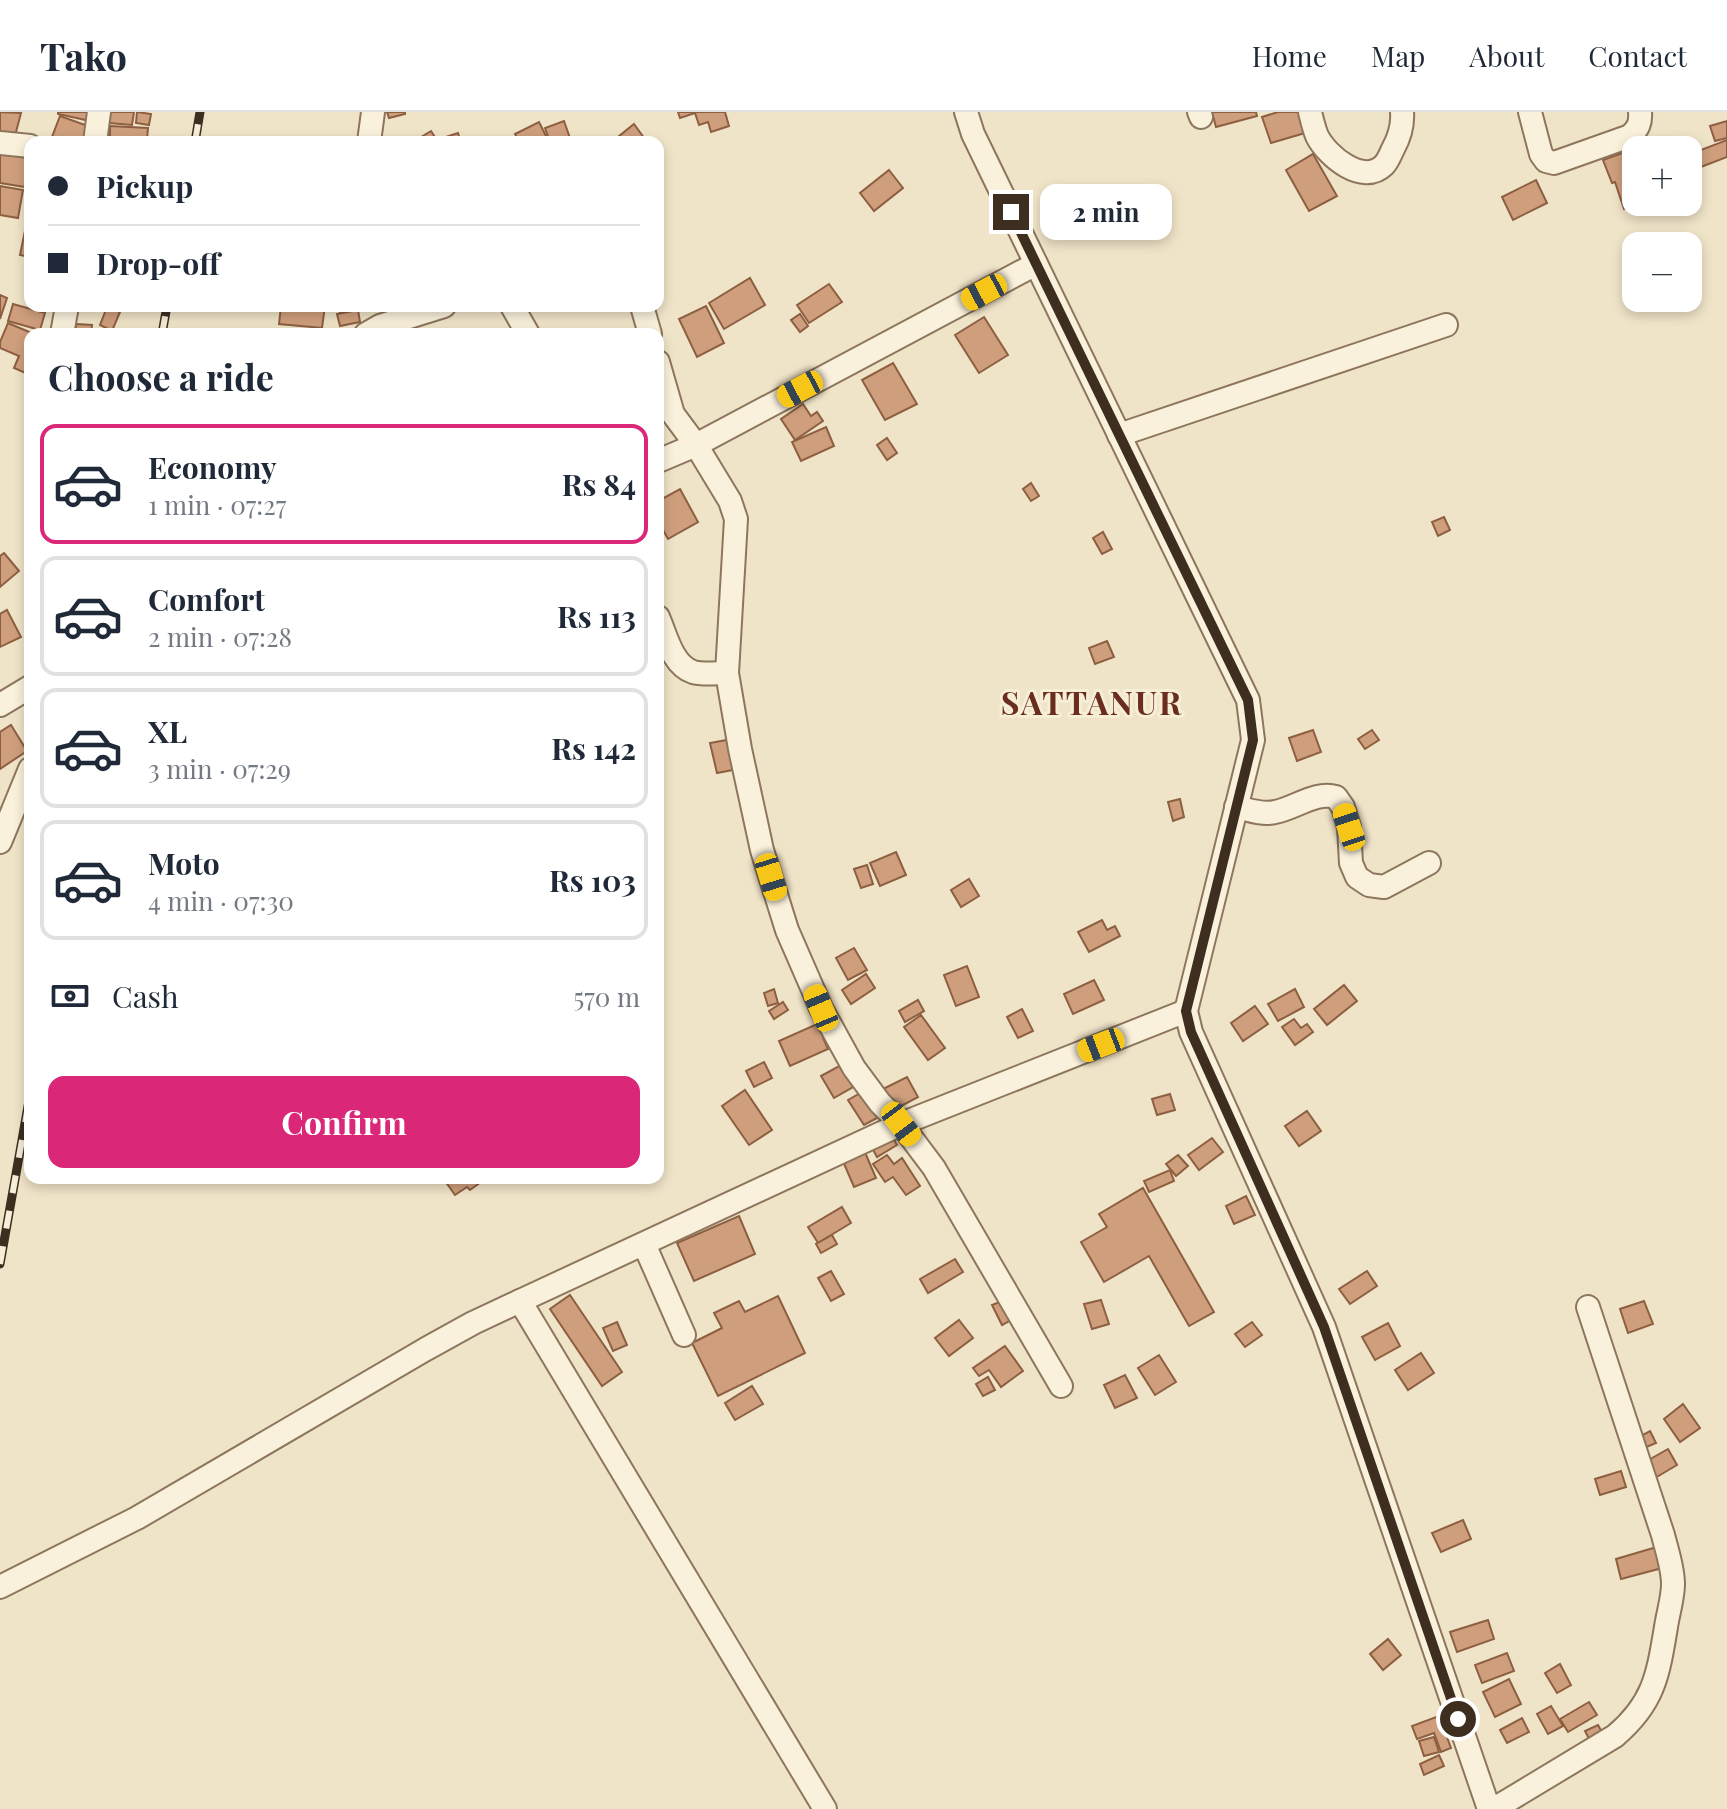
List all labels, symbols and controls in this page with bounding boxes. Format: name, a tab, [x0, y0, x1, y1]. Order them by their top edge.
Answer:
text: Tako	[40, 30, 127, 81]
text: Home	[1252, 37, 1327, 74]
text: Map	[1371, 37, 1425, 74]
text: About	[1469, 37, 1544, 74]
text: Contact	[1588, 37, 1687, 74]
map controls	[1622, 136, 1702, 312]
button: +	[1622, 136, 1702, 216]
text: Pickup	[96, 166, 193, 206]
callout: 2 min	[1039, 184, 1171, 240]
route end	[993, 194, 1029, 230]
text: 2 min	[1072, 194, 1140, 229]
button: −	[1622, 232, 1702, 312]
text: Drop-off	[96, 243, 220, 283]
car	[957, 270, 1011, 314]
text: Choose a ride	[48, 352, 274, 400]
car	[773, 367, 827, 411]
text: Economy	[148, 447, 277, 487]
icon: car	[52, 448, 124, 520]
text: Rs 84	[562, 464, 636, 504]
text: 1 min · 07:27	[148, 487, 286, 522]
text: Comfort	[148, 579, 265, 619]
icon: car	[52, 580, 124, 652]
text: Rs 113	[557, 596, 636, 636]
text: 2 min · 07:28	[148, 619, 292, 654]
district label: SATTANUR	[1001, 680, 1183, 723]
text: XL	[148, 711, 187, 751]
icon: car	[52, 712, 124, 784]
text: Rs 142	[551, 728, 636, 768]
text: 3 min · 07:29	[148, 751, 291, 786]
car	[1330, 800, 1368, 854]
text: Moto	[148, 843, 220, 883]
icon: car	[52, 844, 124, 916]
car	[753, 851, 789, 903]
text: Rs 103	[549, 860, 636, 900]
text: 4 min · 07:30	[148, 883, 294, 918]
icon: cash	[48, 974, 92, 1018]
text: Cash	[112, 976, 179, 1016]
text: 570 m	[573, 979, 640, 1014]
car	[801, 981, 841, 1035]
car	[1074, 1025, 1128, 1065]
button: Confirm	[48, 1076, 640, 1168]
car	[877, 1098, 925, 1150]
route start	[1440, 1701, 1476, 1737]

